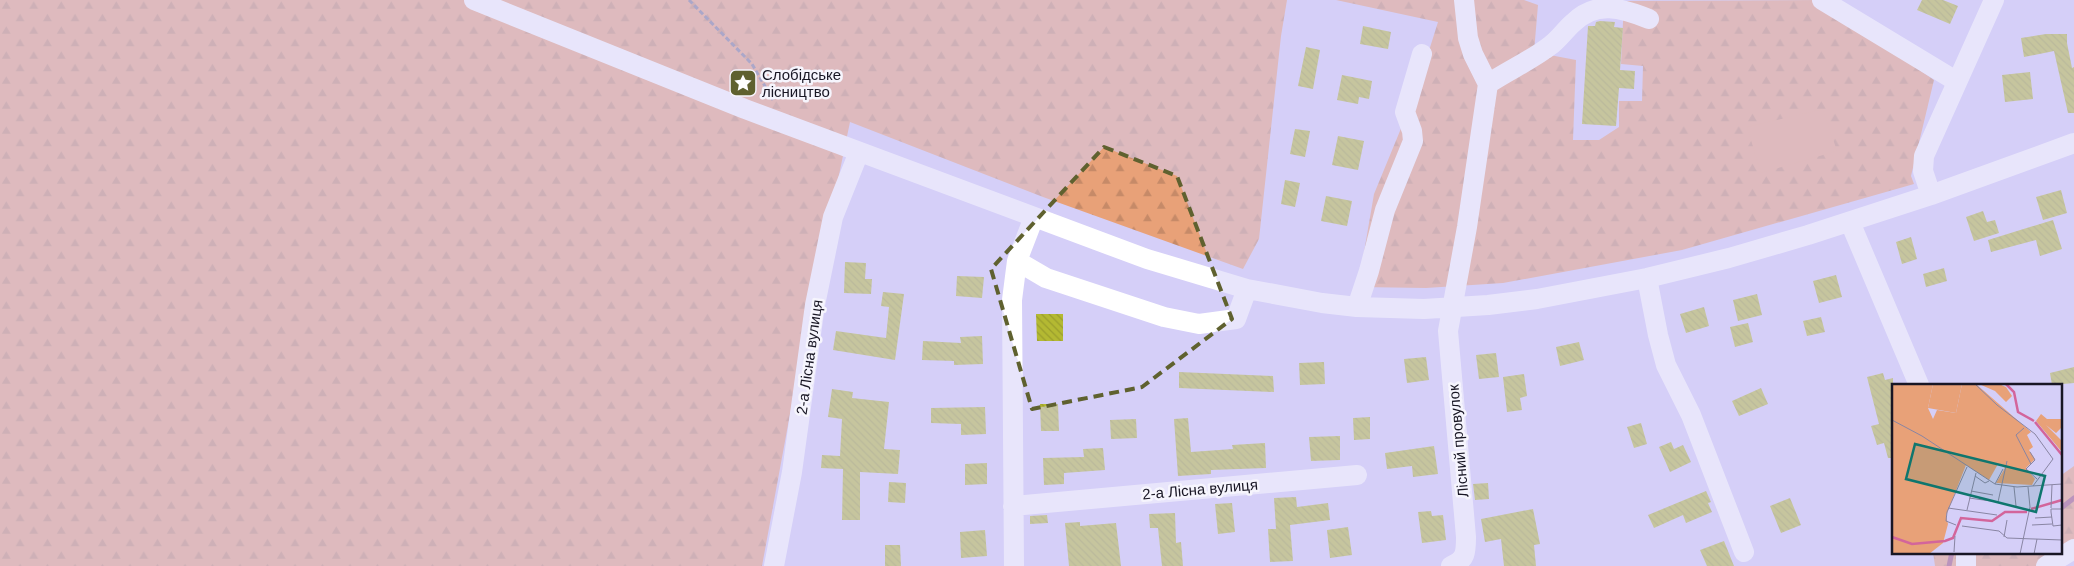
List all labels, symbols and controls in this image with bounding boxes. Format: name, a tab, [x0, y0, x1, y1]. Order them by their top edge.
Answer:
place label: Слобідське лісництво	[762, 66, 841, 100]
place icon: Слобідське лісництво	[728, 68, 758, 98]
street label: 2-а Лісна вулиця	[793, 298, 825, 416]
street label: Лісний провулок	[1445, 383, 1471, 498]
inset map	[1892, 384, 2062, 554]
street label: 2-а Лісна вулиця	[1141, 475, 1259, 503]

